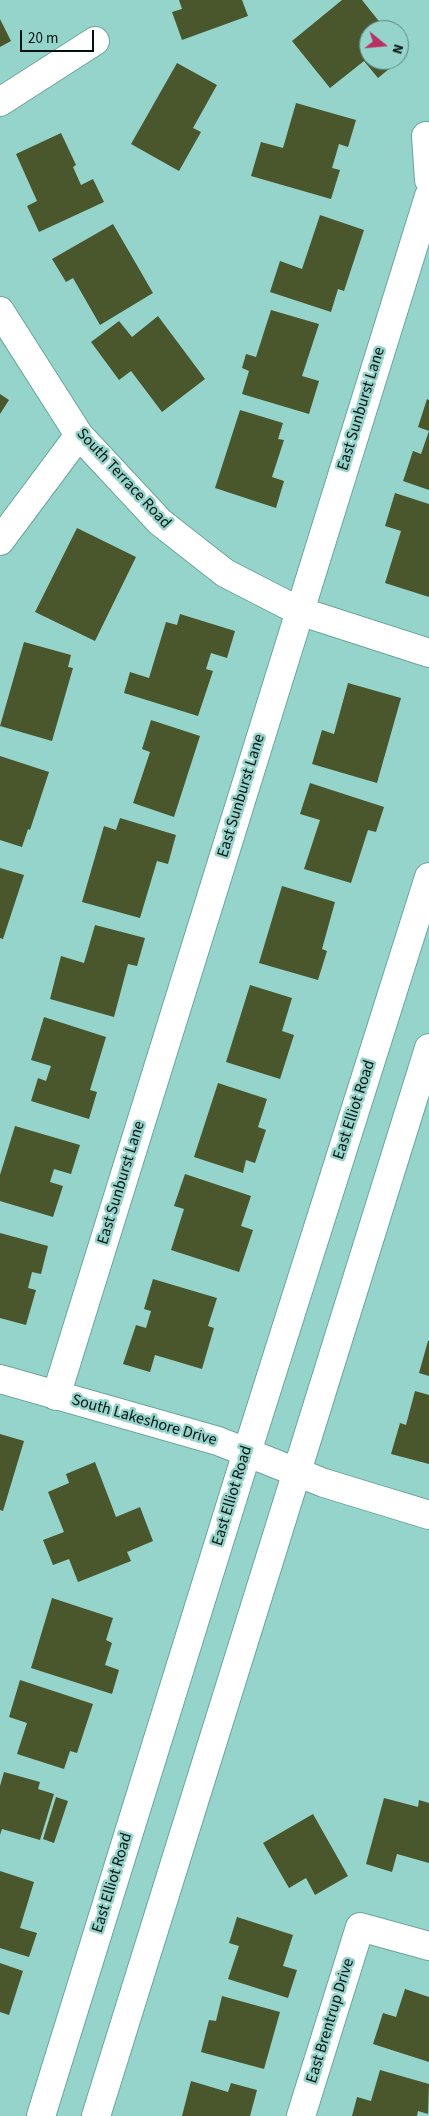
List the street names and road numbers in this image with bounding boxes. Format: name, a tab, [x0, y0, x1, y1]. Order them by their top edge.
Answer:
street label: East Sunburst Lane	[334, 345, 390, 473]
street label: South Terrace Road	[72, 425, 174, 533]
street label: East Sunburst Lane	[214, 732, 270, 860]
street label: East Elliot Road	[330, 1058, 380, 1162]
street label: East Sunburst Lane	[94, 1119, 150, 1247]
street label: South Lakeshore Drive	[69, 1391, 219, 1451]
street label: East Elliot Road	[209, 1444, 257, 1548]
street label: East Elliot Road	[89, 1831, 137, 1935]
street label: East Brentrup Drive	[303, 1956, 359, 2086]

